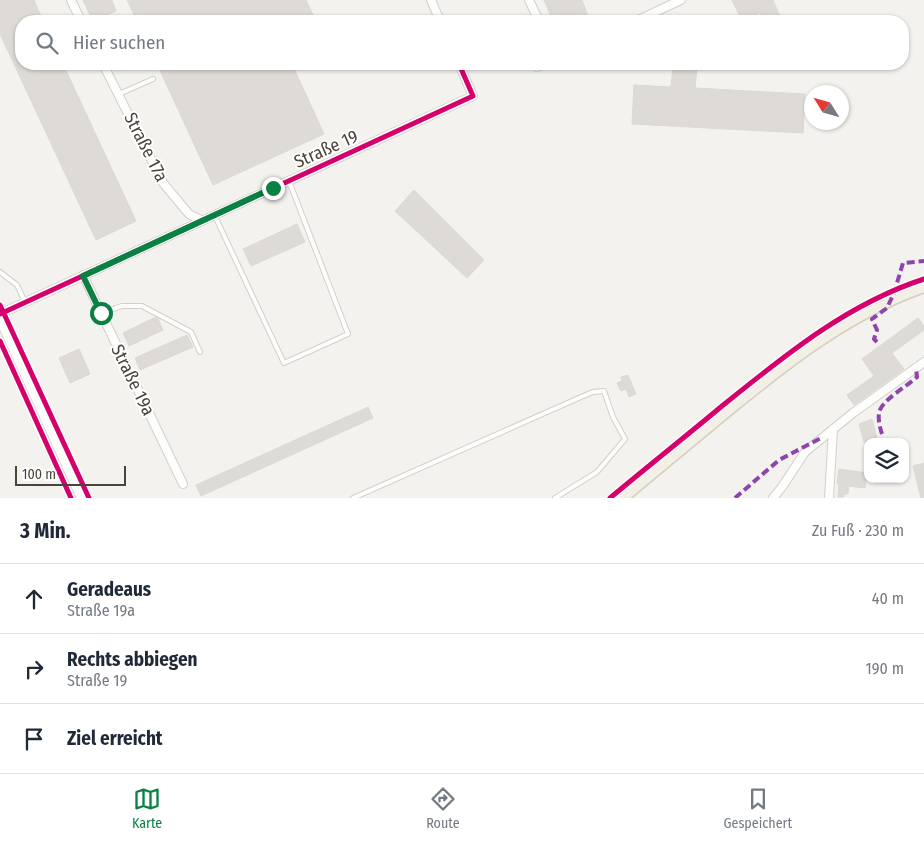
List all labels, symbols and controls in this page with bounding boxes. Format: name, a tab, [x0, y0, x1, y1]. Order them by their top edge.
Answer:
search box	[15, 15, 909, 70]
icon: search	[33, 29, 61, 57]
text: Hier suchen	[73, 31, 165, 54]
north arrow	[804, 85, 849, 130]
street label: Straße 17a	[119, 109, 173, 185]
street label: Straße 19	[291, 125, 361, 173]
route end	[262, 177, 285, 200]
route start	[90, 302, 113, 325]
street label: Straße 19a	[106, 341, 160, 419]
map controls	[864, 438, 909, 483]
button: layers	[864, 438, 909, 483]
scale bar	[15, 463, 126, 486]
text: 100 m	[22, 466, 56, 483]
text: 3 Min.	[20, 518, 71, 544]
text: Zu Fuß · 230 m	[812, 521, 904, 540]
text: Geradeaus	[67, 578, 151, 601]
icon: ahead	[20, 585, 48, 613]
text: 40 m	[872, 589, 904, 608]
text: Straße 19a	[67, 601, 135, 620]
text: Rechts abbiegen	[67, 648, 197, 671]
icon: right	[20, 655, 48, 683]
text: 190 m	[866, 659, 904, 678]
text: Straße 19	[67, 671, 127, 690]
icon: arrive	[20, 725, 48, 753]
text: Ziel erreicht	[67, 727, 163, 750]
tab: Karte	[132, 785, 162, 832]
tab: Route	[426, 785, 460, 832]
tab: Gespeichert	[723, 785, 792, 832]

